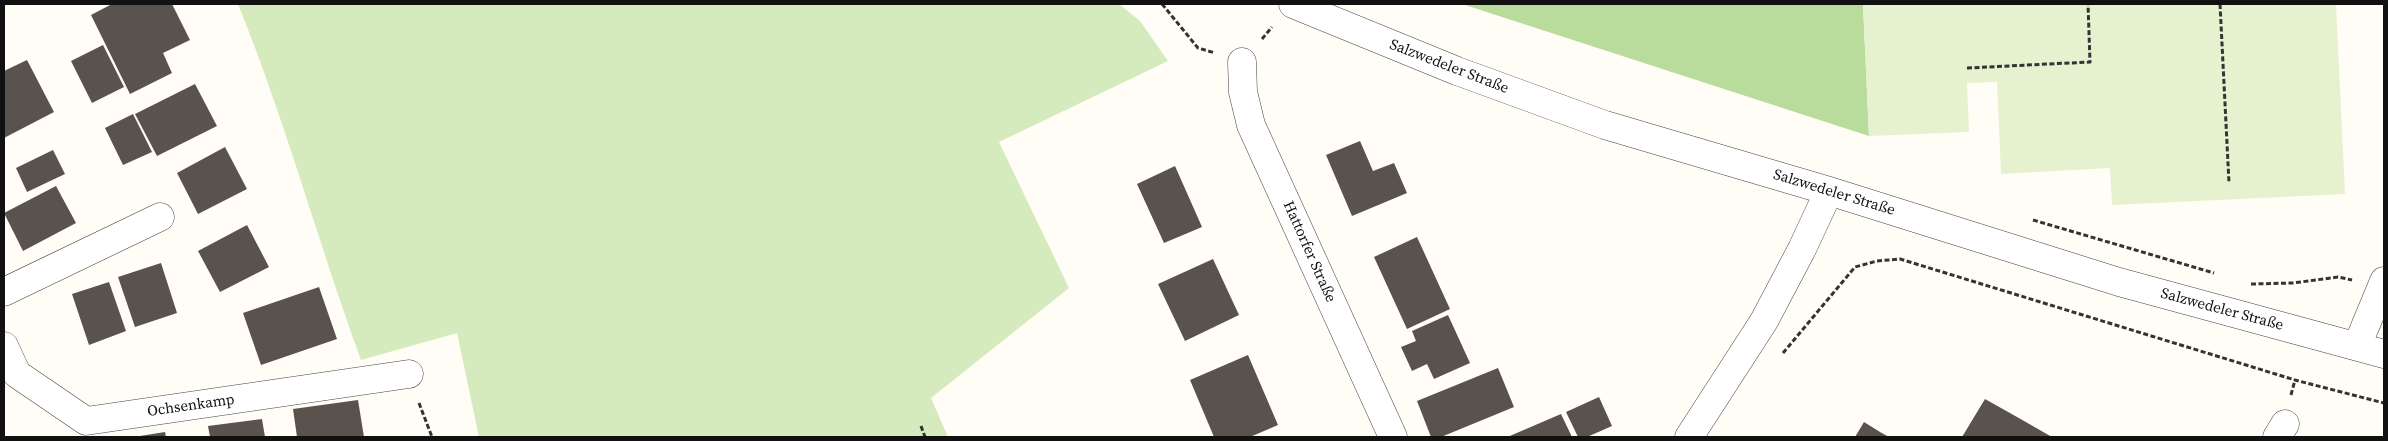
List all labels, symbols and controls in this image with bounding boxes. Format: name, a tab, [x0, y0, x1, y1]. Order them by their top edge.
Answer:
street label: Salzwedeler Straße	[1387, 36, 1511, 98]
street label: Salzwedeler Straße	[1771, 166, 1897, 220]
street label: Hattorfer Straße	[1279, 199, 1339, 305]
street label: Salzwedeler Straße	[2159, 285, 2285, 335]
street label: Ochsenkamp	[146, 391, 236, 421]

